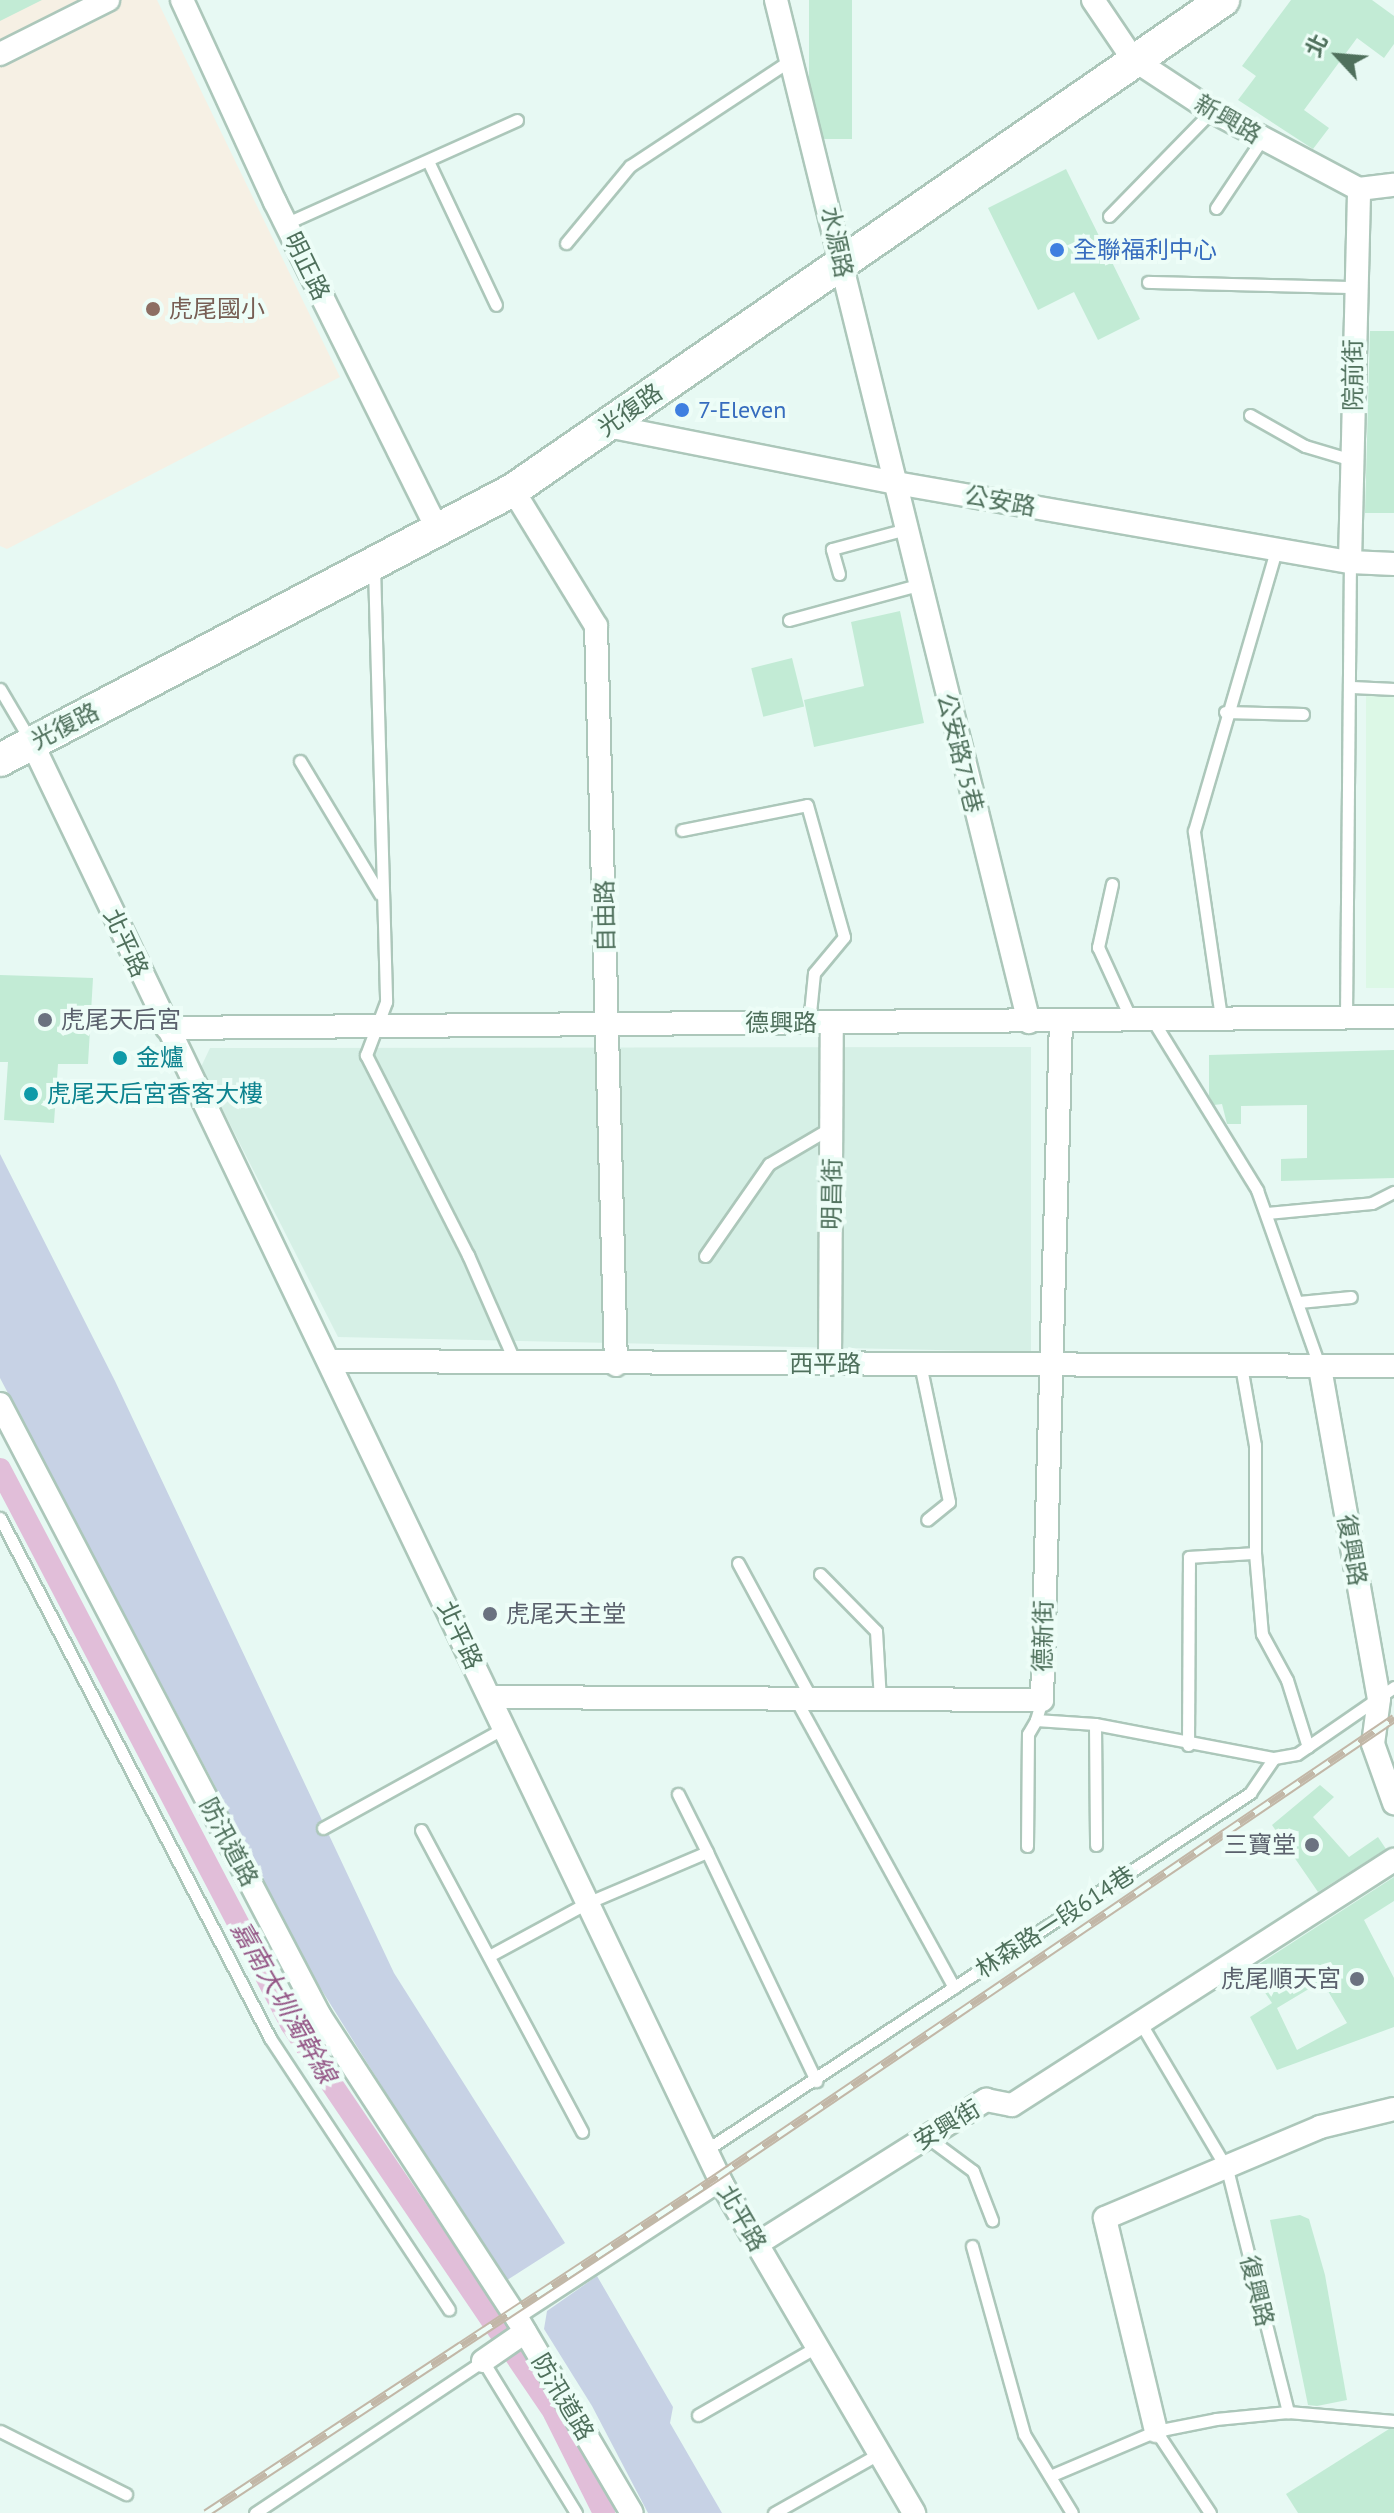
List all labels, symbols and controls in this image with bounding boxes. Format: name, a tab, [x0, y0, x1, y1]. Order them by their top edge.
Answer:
north arrow	[1298, 16, 1378, 96]
text: 北	[1299, 29, 1334, 62]
street label: 新興路	[1190, 89, 1266, 149]
street label: 水源路	[815, 204, 859, 280]
street label: 明正路	[278, 227, 336, 305]
place label: 全聯福利中心	[1073, 236, 1217, 264]
marker: 全聯福利中心	[1048, 241, 1066, 259]
place label: 虎尾國小	[169, 295, 265, 323]
marker: 虎尾國小	[144, 300, 162, 318]
street label: 院前街	[1339, 339, 1367, 411]
street label: 光復路	[592, 378, 668, 442]
place label: 7-Eleven	[698, 396, 786, 424]
marker: 7-Eleven	[673, 401, 691, 419]
street label: 公安路	[962, 481, 1038, 521]
street label: 公安路75巷	[931, 690, 989, 816]
street label: 光復路	[26, 697, 104, 755]
street label: 自由路	[590, 880, 620, 952]
street label: 北平路	[98, 904, 154, 982]
place label: 虎尾天后宮	[61, 1006, 181, 1034]
street label: 德興路	[745, 1009, 817, 1037]
marker: 虎尾天后宮	[36, 1011, 54, 1029]
place label: 金爐	[136, 1044, 184, 1072]
marker: 金爐	[111, 1049, 129, 1067]
place label: 虎尾天后宮香客大樓	[47, 1080, 263, 1108]
marker: 虎尾天后宮香客大樓	[22, 1085, 40, 1103]
street label: 明昌街	[817, 1158, 847, 1230]
street label: 西平路	[789, 1350, 861, 1378]
street label: 復興路	[1332, 1512, 1372, 1588]
street label: 北平路	[432, 1596, 488, 1674]
place label: 虎尾天主堂	[506, 1600, 626, 1628]
street label: 德新街	[1028, 1600, 1058, 1672]
marker: 虎尾天主堂	[481, 1605, 499, 1623]
street label: 防汛道路	[194, 1793, 264, 1891]
place label: 三寶堂	[1224, 1831, 1296, 1859]
marker: 三寶堂	[1303, 1836, 1321, 1854]
street label: 林森路一段614巷	[970, 1860, 1140, 1984]
water label: 嘉南大圳濁幹線	[225, 1915, 343, 2089]
place label: 虎尾順天宮	[1221, 1965, 1341, 1993]
marker: 虎尾順天宮	[1348, 1970, 1366, 1988]
street label: 安興街	[909, 2094, 985, 2156]
street label: 北平路	[712, 2180, 772, 2256]
street label: 復興路	[1234, 2253, 1280, 2329]
street label: 防汛道路	[526, 2348, 600, 2446]

